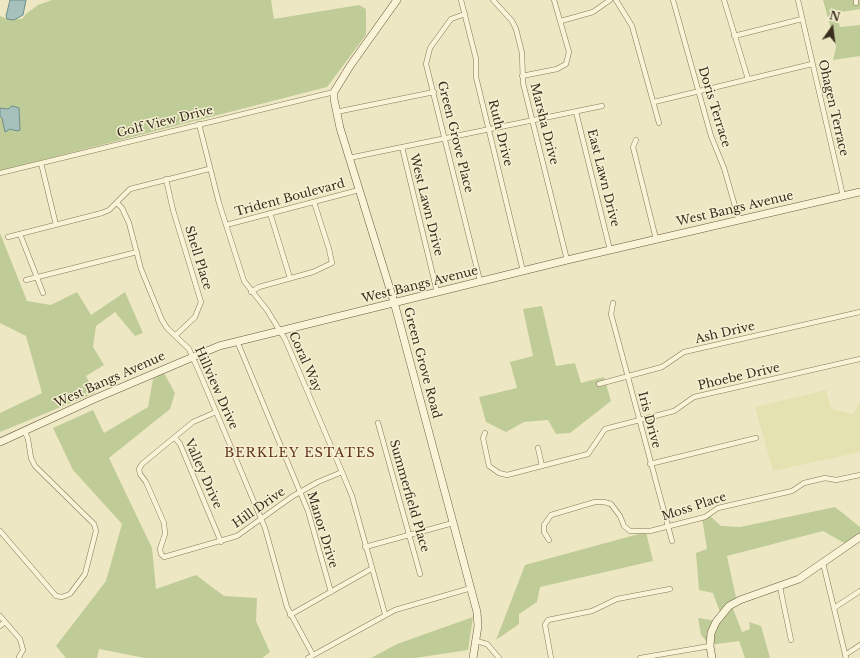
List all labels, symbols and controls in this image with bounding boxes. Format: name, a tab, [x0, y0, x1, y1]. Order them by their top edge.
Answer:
north arrow	[812, 8, 852, 48]
text: N	[828, 8, 842, 24]
street label: Ohagen Terrace	[815, 58, 851, 158]
street label: Doris Terrace	[695, 65, 733, 149]
street label: Green Grove Place	[434, 80, 476, 194]
street label: Marsha Drive	[527, 82, 561, 166]
street label: Ruth Drive	[485, 98, 515, 168]
street label: Golf View Drive	[115, 103, 215, 141]
street label: East Lawn Drive	[584, 128, 622, 228]
street label: West Lawn Drive	[406, 152, 446, 258]
street label: Trident Boulevard	[234, 176, 346, 220]
street label: West Bangs Avenue	[675, 189, 795, 229]
street label: Shell Place	[181, 224, 215, 292]
street label: West Bangs Avenue	[360, 264, 480, 306]
street label: Green Grove Road	[400, 306, 444, 420]
street label: Ash Drive	[694, 319, 756, 347]
street label: Coral Way	[285, 330, 325, 394]
street label: Hillview Drive	[191, 344, 241, 432]
street label: West Bangs Avenue	[53, 349, 167, 411]
street label: Phoebe Drive	[697, 361, 781, 393]
street label: Iris Drive	[635, 390, 663, 450]
street label: Valley Drive	[181, 437, 225, 511]
street label: Summerfield Place	[386, 438, 432, 554]
district label: BERKLEY ESTATES	[224, 445, 376, 461]
street label: Hill Drive	[230, 485, 288, 531]
street label: Manor Drive	[304, 490, 340, 570]
street label: Moss Place	[660, 490, 728, 524]

